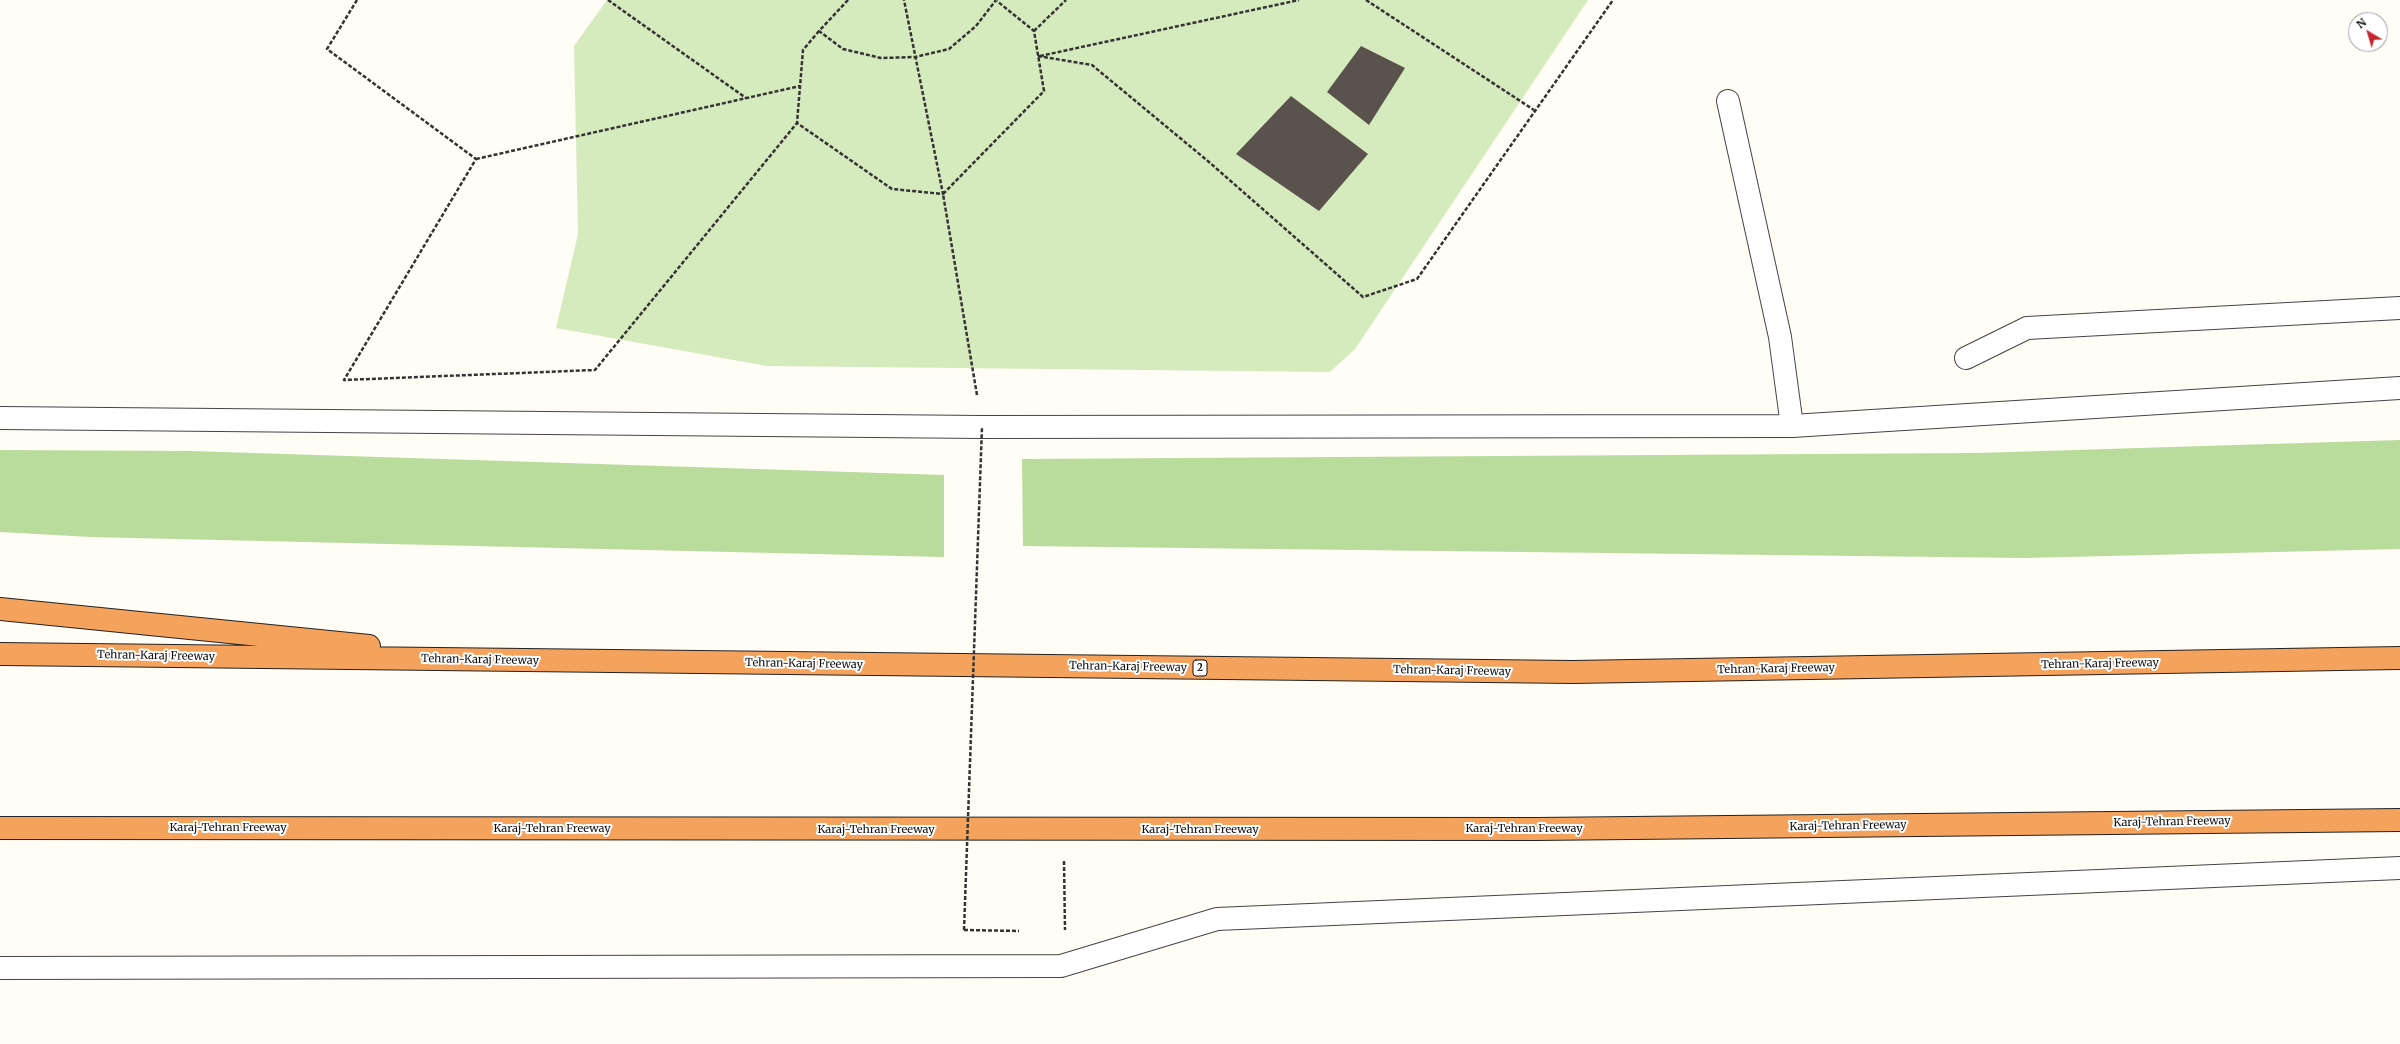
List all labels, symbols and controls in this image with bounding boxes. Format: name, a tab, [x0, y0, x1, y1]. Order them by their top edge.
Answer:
north arrow	[2348, 12, 2388, 52]
text: N	[2353, 15, 2369, 32]
street label: Tehran-Karaj Freeway	[97, 648, 215, 664]
street label: Tehran-Karaj Freeway	[421, 652, 539, 668]
street label: Tehran-Karaj Freeway	[745, 656, 863, 672]
street label: Tehran-Karaj Freeway	[2041, 656, 2159, 672]
street label: Tehran-Karaj Freeway	[1069, 659, 1187, 675]
road number: 2	[1193, 660, 1207, 676]
street label: Tehran-Karaj Freeway	[1717, 661, 1835, 677]
street label: Tehran-Karaj Freeway	[1393, 663, 1511, 679]
street label: Karaj-Tehran Freeway	[2113, 814, 2231, 830]
street label: Karaj-Tehran Freeway	[1789, 818, 1907, 834]
street label: Karaj-Tehran Freeway	[169, 821, 287, 835]
street label: Karaj-Tehran Freeway	[493, 822, 611, 836]
street label: Karaj-Tehran Freeway	[1465, 822, 1583, 836]
street label: Karaj-Tehran Freeway	[817, 823, 935, 837]
street label: Karaj-Tehran Freeway	[1141, 823, 1259, 837]

